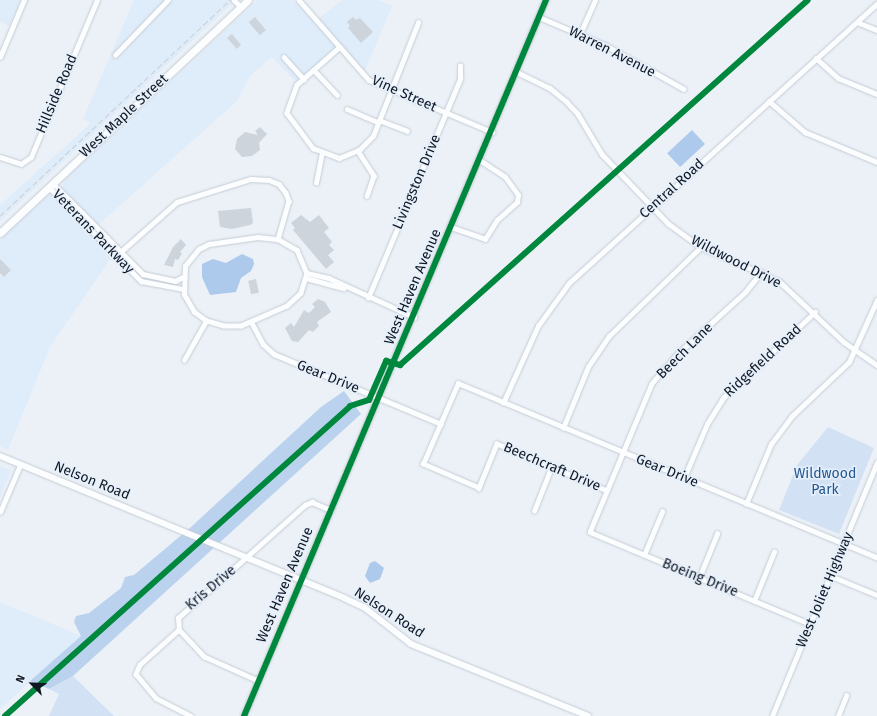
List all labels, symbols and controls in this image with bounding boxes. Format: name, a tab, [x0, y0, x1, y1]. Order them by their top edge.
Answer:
street label: Warren Avenue	[566, 23, 658, 81]
street label: Hillside Road	[33, 52, 81, 136]
street label: West Maple Street	[76, 71, 172, 161]
street label: Vine Street	[369, 72, 439, 116]
street label: Livingston Drive	[389, 132, 445, 232]
street label: Central Road	[636, 156, 708, 222]
street label: Veterans Parkway	[49, 187, 137, 277]
street label: West Haven Avenue	[381, 227, 445, 347]
street label: Wildwood Drive	[688, 232, 784, 292]
street label: Beech Lane	[653, 319, 717, 383]
street label: Ridgefield Road	[721, 321, 805, 401]
street label: Gear Drive	[294, 357, 362, 397]
street label: Beechcraft Drive	[501, 439, 603, 495]
street label: Gear Drive	[633, 451, 701, 491]
street label: Nelson Road	[52, 458, 132, 504]
park label: Wildwood Park	[794, 466, 856, 498]
street label: West Haven Avenue	[253, 525, 317, 645]
street label: West Joliet Highway	[793, 529, 857, 651]
street label: Boeing Drive	[660, 555, 740, 601]
street label: Kris Drive	[182, 562, 240, 614]
street label: Nelson Road	[351, 584, 427, 642]
north arrow	[12, 664, 52, 704]
text: N	[13, 673, 28, 685]

